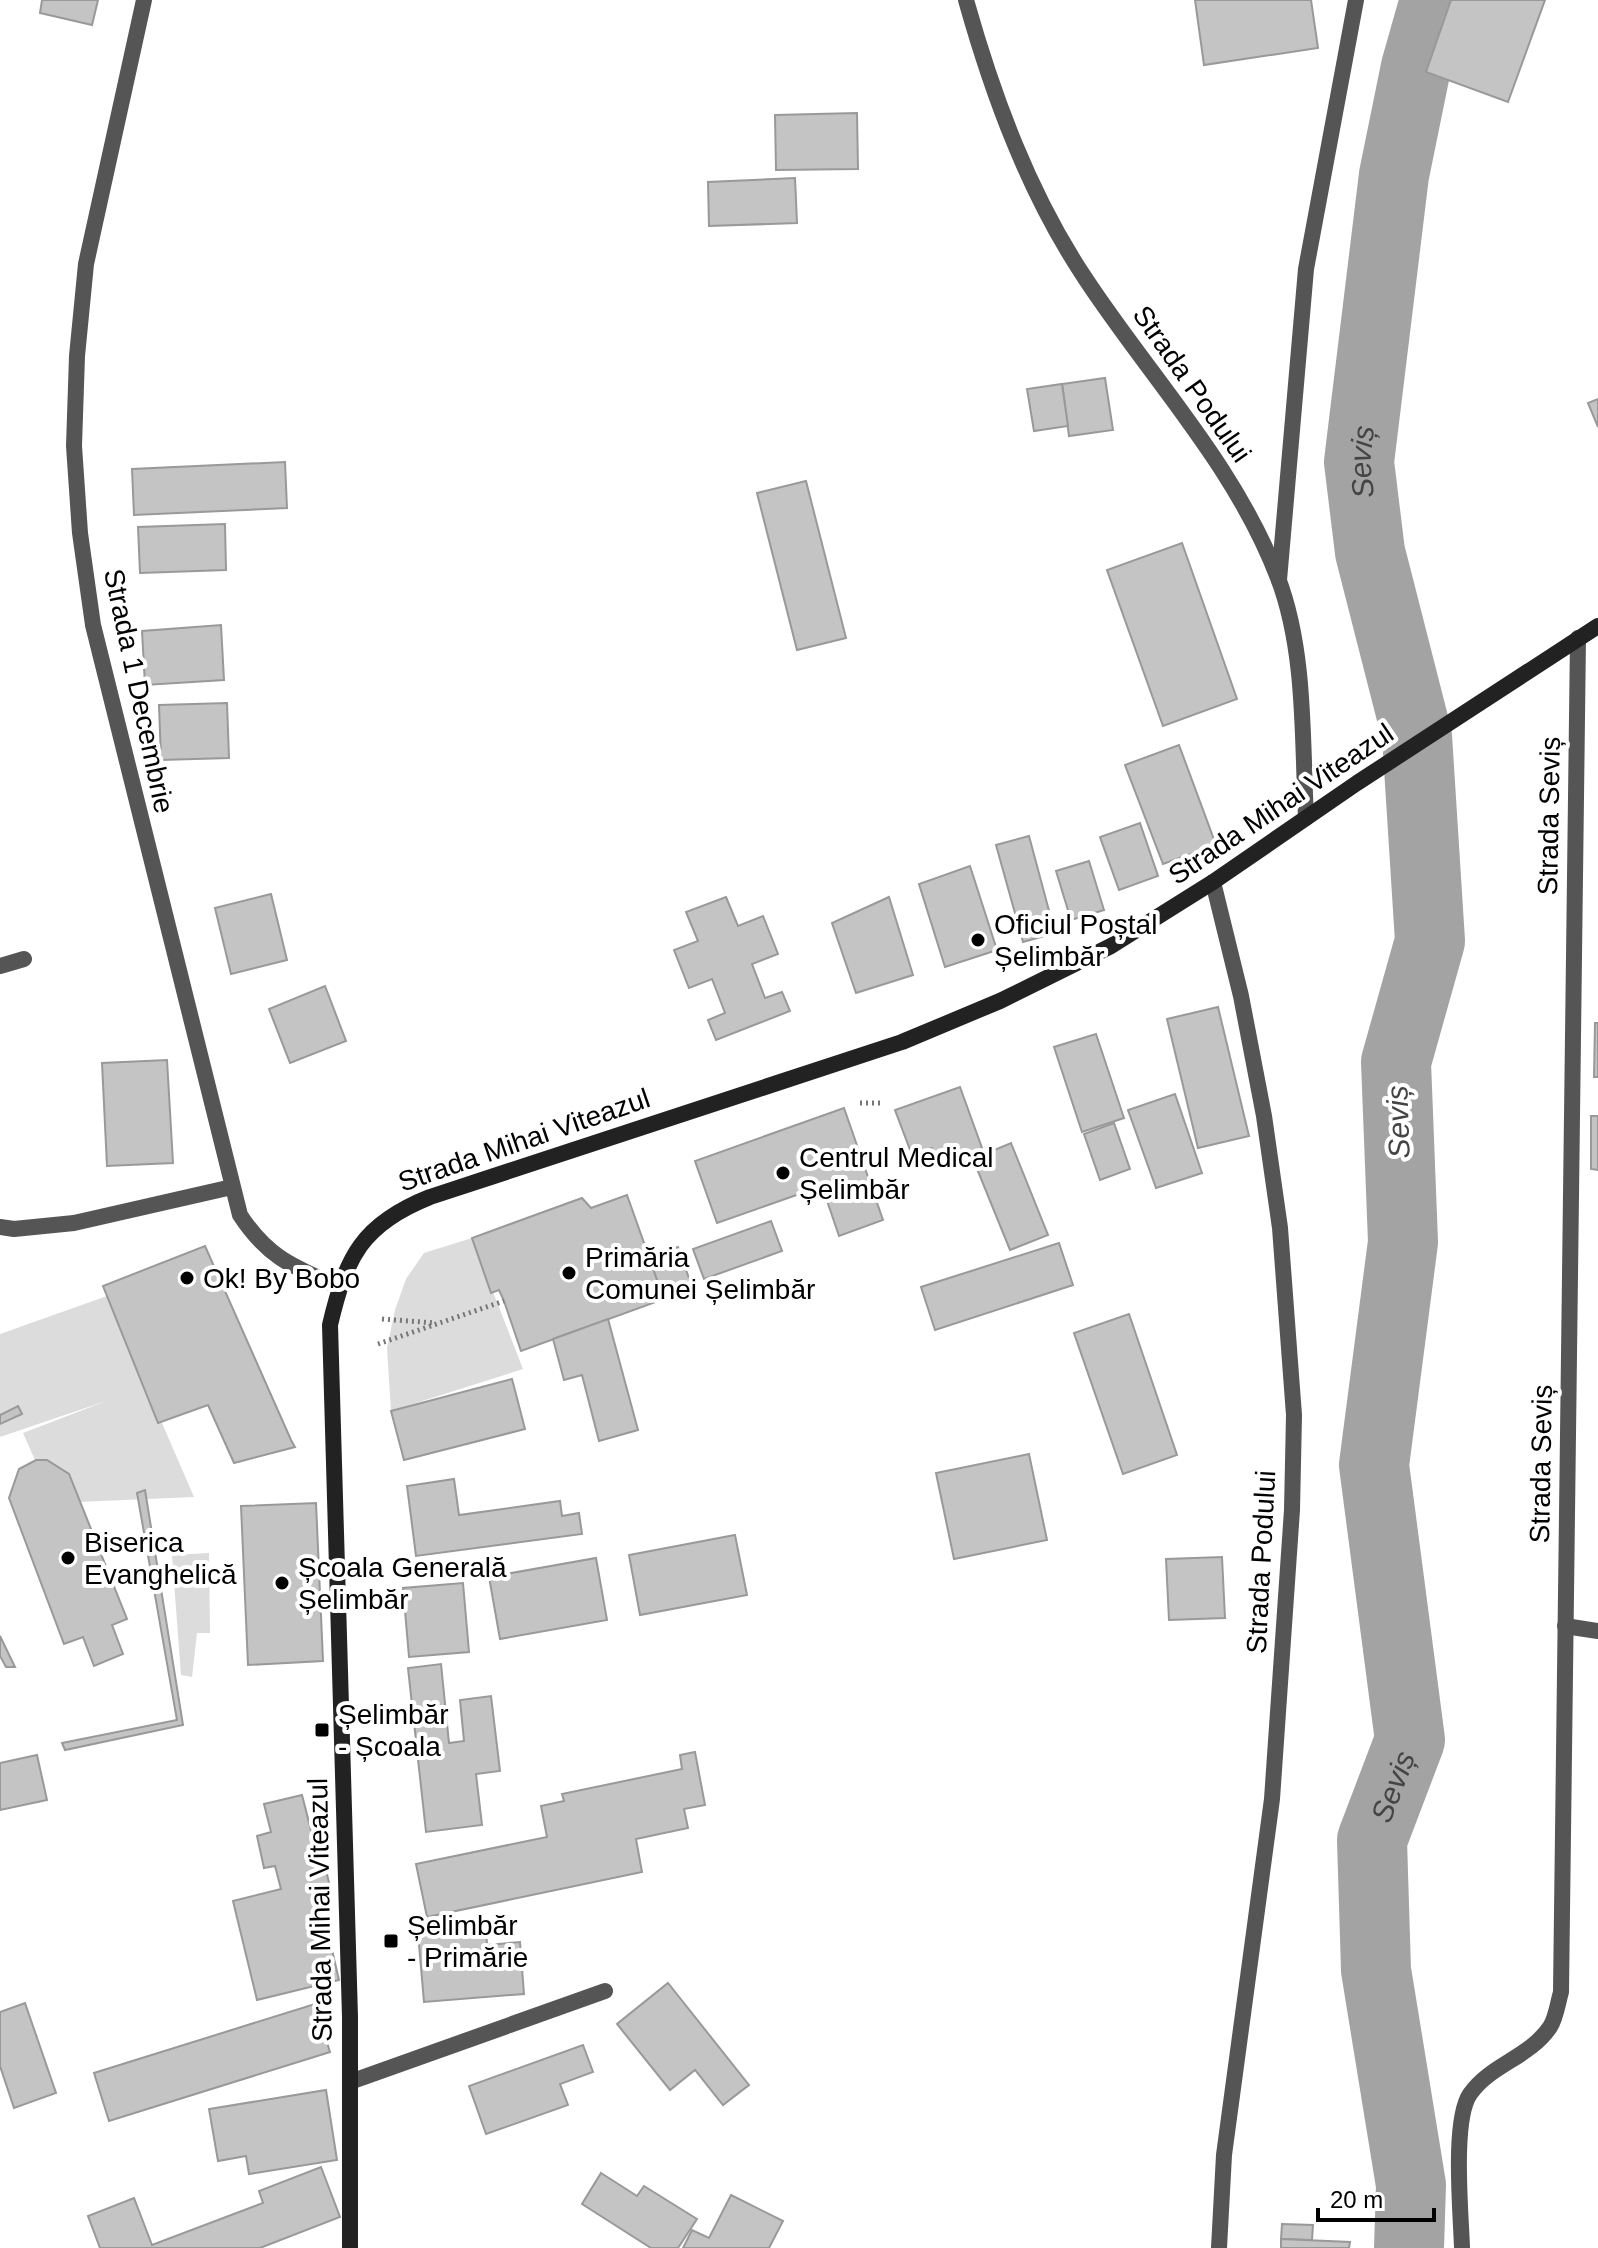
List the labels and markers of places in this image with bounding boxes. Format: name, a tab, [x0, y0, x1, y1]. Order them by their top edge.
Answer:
place label: Oficiul Poștal Șelimbăr	[994, 909, 1157, 972]
marker: Oficiul Poștal Șelimbăr	[969, 931, 987, 949]
place label: Centrul Medical Șelimbăr	[799, 1142, 994, 1205]
marker: Centrul Medical Șelimbăr	[774, 1164, 792, 1182]
place label: Primăria Comunei Șelimbăr	[585, 1242, 815, 1305]
place label: Ok! By Bobo	[203, 1263, 360, 1294]
marker: Primăria Comunei Șelimbăr	[560, 1264, 578, 1282]
marker: Ok! By Bobo	[178, 1269, 196, 1287]
place label: Biserica Evanghelică	[84, 1527, 237, 1590]
marker: Biserica Evanghelică	[59, 1549, 77, 1567]
place label: Școala Generală Șelimbăr	[298, 1552, 507, 1615]
marker: Școala Generală Șelimbăr	[273, 1574, 291, 1592]
place label: Șelimbăr - Școala	[338, 1699, 448, 1762]
marker: Șelimbăr - Școala	[313, 1721, 331, 1739]
place label: Șelimbăr - Primărie	[407, 1910, 528, 1973]
marker: Șelimbăr - Primărie	[382, 1932, 400, 1950]

